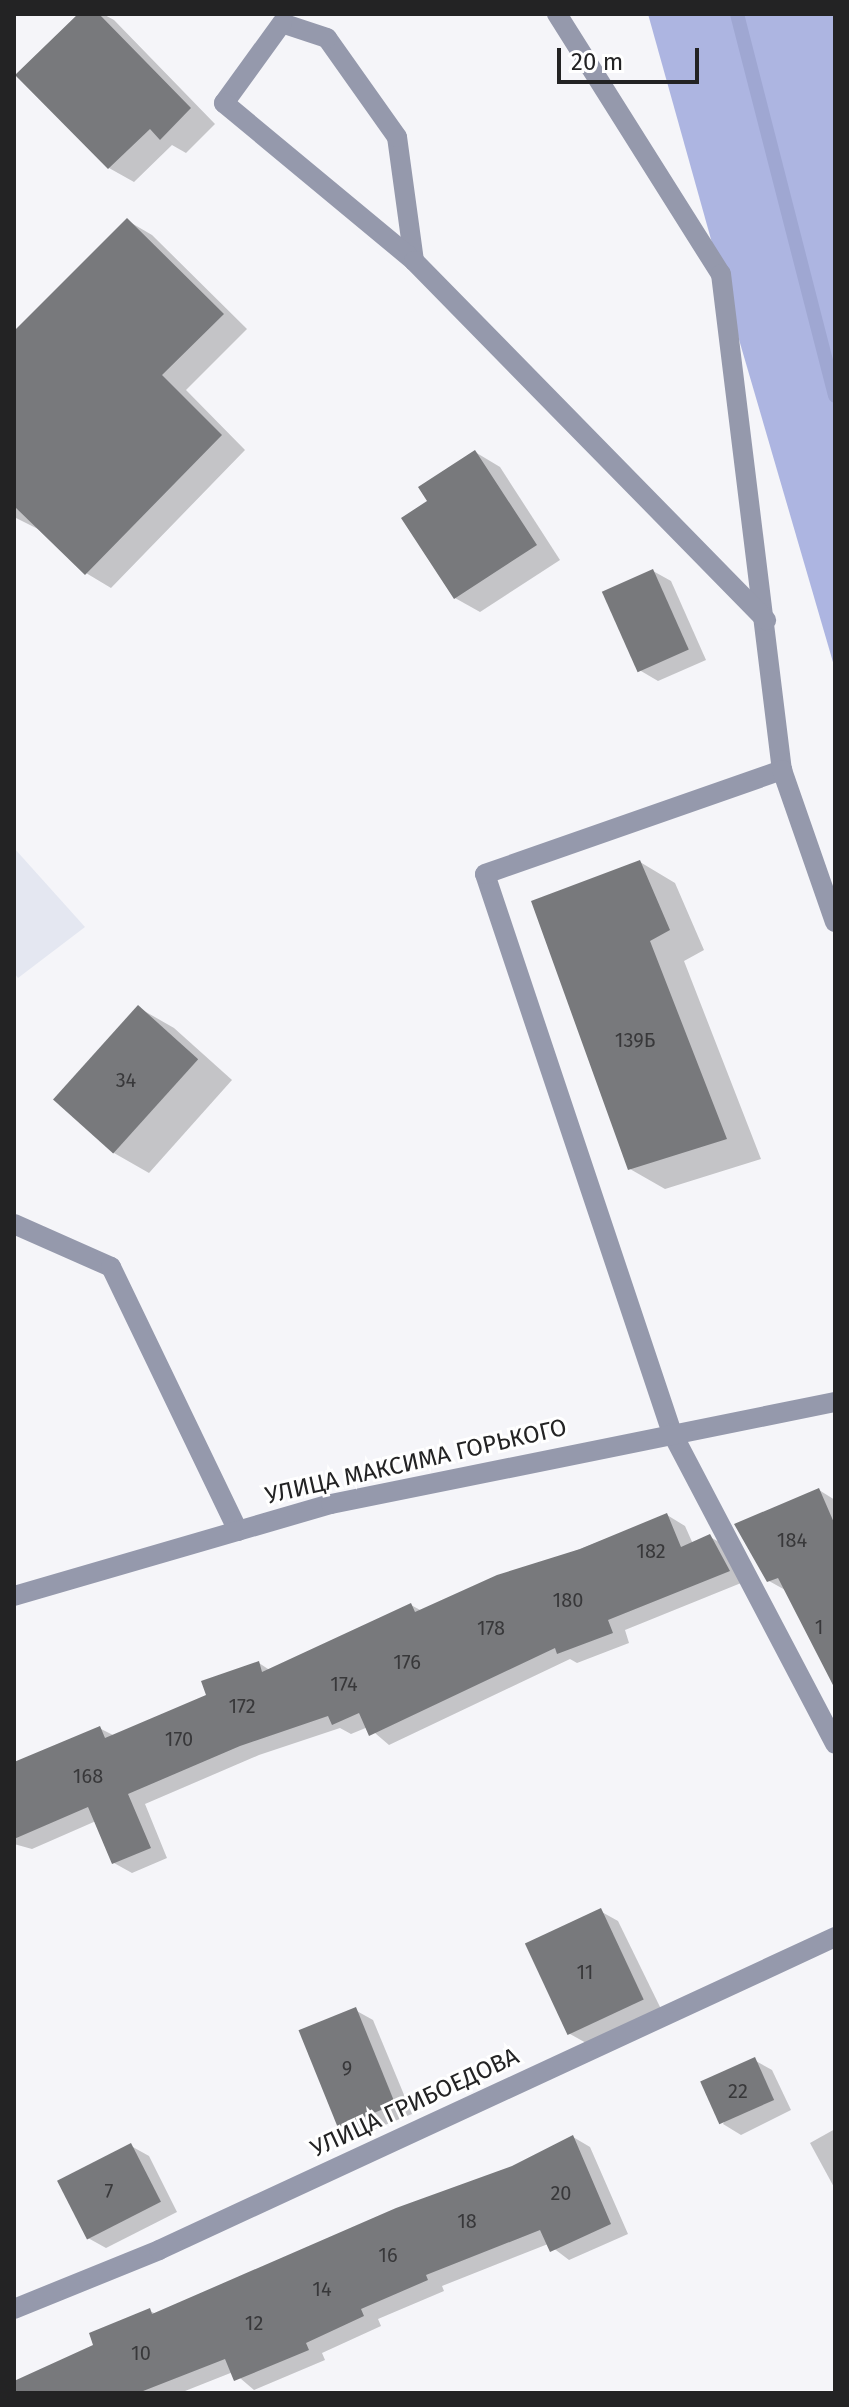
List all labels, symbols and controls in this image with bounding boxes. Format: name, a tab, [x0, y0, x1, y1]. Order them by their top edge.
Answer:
scale bar	[561, 32, 703, 82]
text: 20 m	[571, 48, 623, 76]
house number: 139Б	[615, 1028, 655, 1052]
house number: 34	[116, 1068, 136, 1092]
street label: УЛИЦА МАКСИМА ГОРЬКОГО	[263, 1413, 569, 1511]
house number: 184	[777, 1528, 807, 1552]
house number: 182	[636, 1539, 666, 1563]
house number: 180	[553, 1588, 583, 1612]
house number: 1	[815, 1615, 823, 1639]
house number: 178	[477, 1616, 505, 1640]
house number: 176	[393, 1650, 421, 1674]
house number: 174	[330, 1672, 358, 1696]
house number: 172	[228, 1694, 256, 1718]
house number: 170	[165, 1727, 193, 1751]
house number: 168	[73, 1764, 103, 1788]
house number: 11	[576, 1960, 594, 1984]
street label: УЛИЦА ГРИБОЕДОВА	[306, 2042, 524, 2164]
house number: 9	[342, 2056, 352, 2080]
house number: 22	[728, 2079, 748, 2103]
house number: 7	[105, 2179, 113, 2203]
house number: 20	[550, 2181, 572, 2205]
house number: 18	[457, 2209, 477, 2233]
house number: 16	[378, 2243, 398, 2267]
house number: 14	[312, 2277, 332, 2301]
house number: 12	[245, 2311, 263, 2335]
house number: 10	[131, 2341, 151, 2365]

